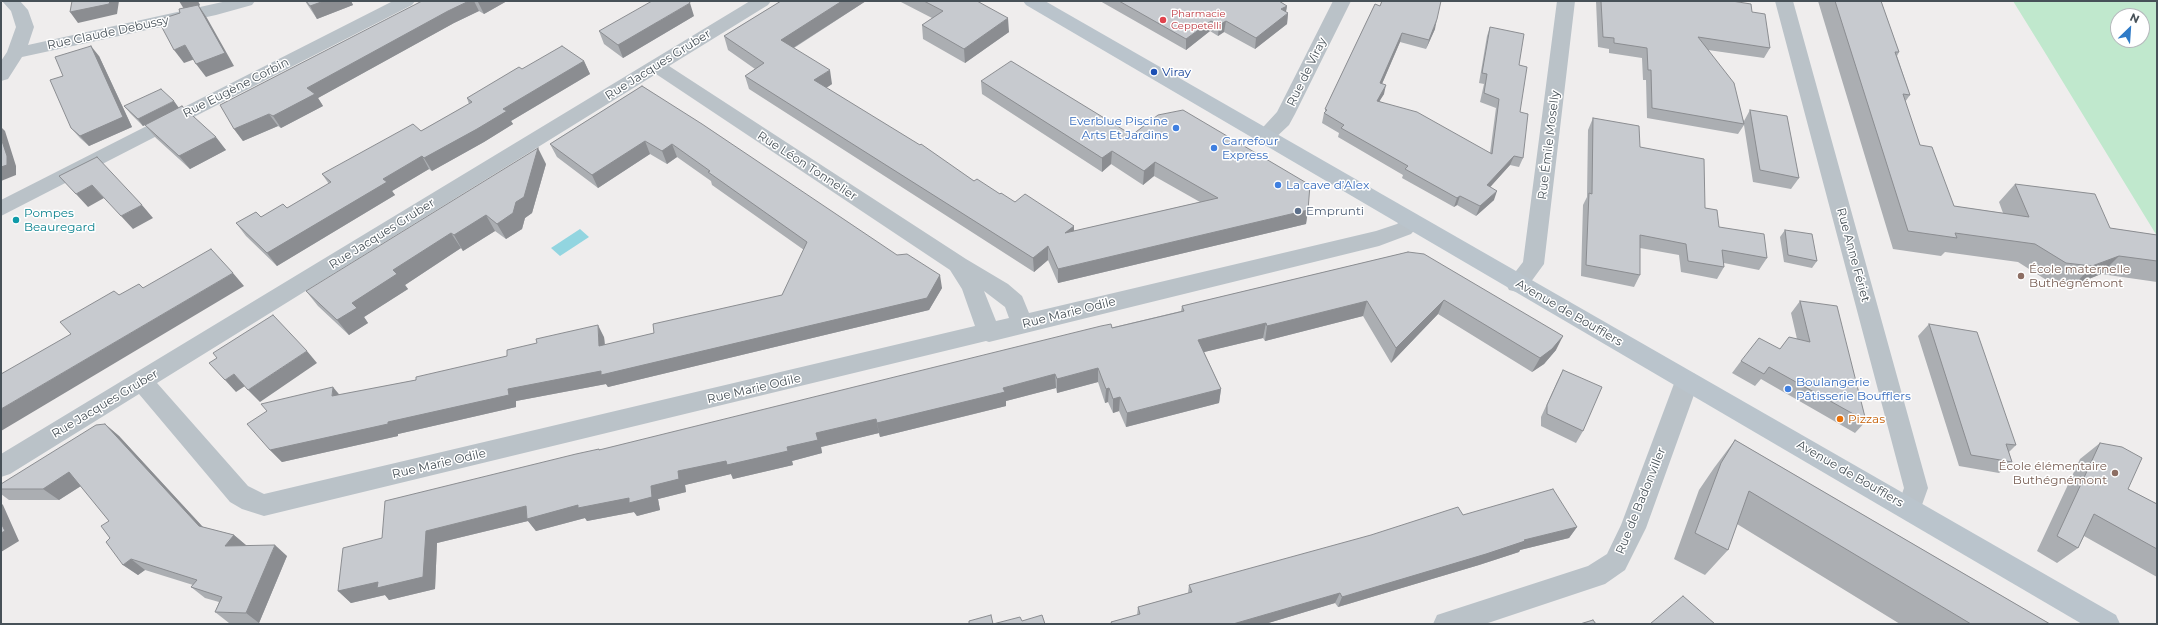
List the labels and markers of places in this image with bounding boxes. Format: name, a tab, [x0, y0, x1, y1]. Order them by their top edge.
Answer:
place label: Pharmacie Ceppetelli	[1171, 8, 1226, 32]
marker: Pharmacie Ceppetelli	[1158, 15, 1168, 25]
place label: Viray	[1162, 65, 1191, 79]
marker: Viray	[1149, 67, 1159, 77]
place label: Everblue Piscine Arts Et Jardins	[1069, 114, 1168, 142]
marker: Everblue Piscine Arts Et Jardins	[1171, 123, 1181, 133]
place label: Carrefour Express	[1222, 134, 1278, 162]
marker: Carrefour Express	[1209, 143, 1219, 153]
place label: La cave d’Alex	[1286, 178, 1369, 192]
marker: La cave d’Alex	[1273, 180, 1283, 190]
place label: Emprunti	[1306, 204, 1364, 218]
place label: Pompes Beauregard	[24, 206, 95, 234]
marker: Emprunti	[1293, 206, 1303, 216]
marker: Pompes Beauregard	[11, 215, 21, 225]
place label: École maternelle Buthégnémont	[2029, 262, 2130, 290]
marker: École maternelle Buthégnémont	[2016, 271, 2026, 281]
place label: Boulangerie Pâtisserie Boufflers	[1796, 375, 1911, 403]
marker: Boulangerie Pâtisserie Boufflers	[1783, 384, 1793, 394]
place label: Pizzas	[1848, 412, 1885, 426]
marker: Pizzas	[1835, 414, 1845, 424]
place label: École élémentaire Buthégnémont	[1999, 459, 2107, 487]
marker: École élémentaire Buthégnémont	[2110, 468, 2120, 478]

